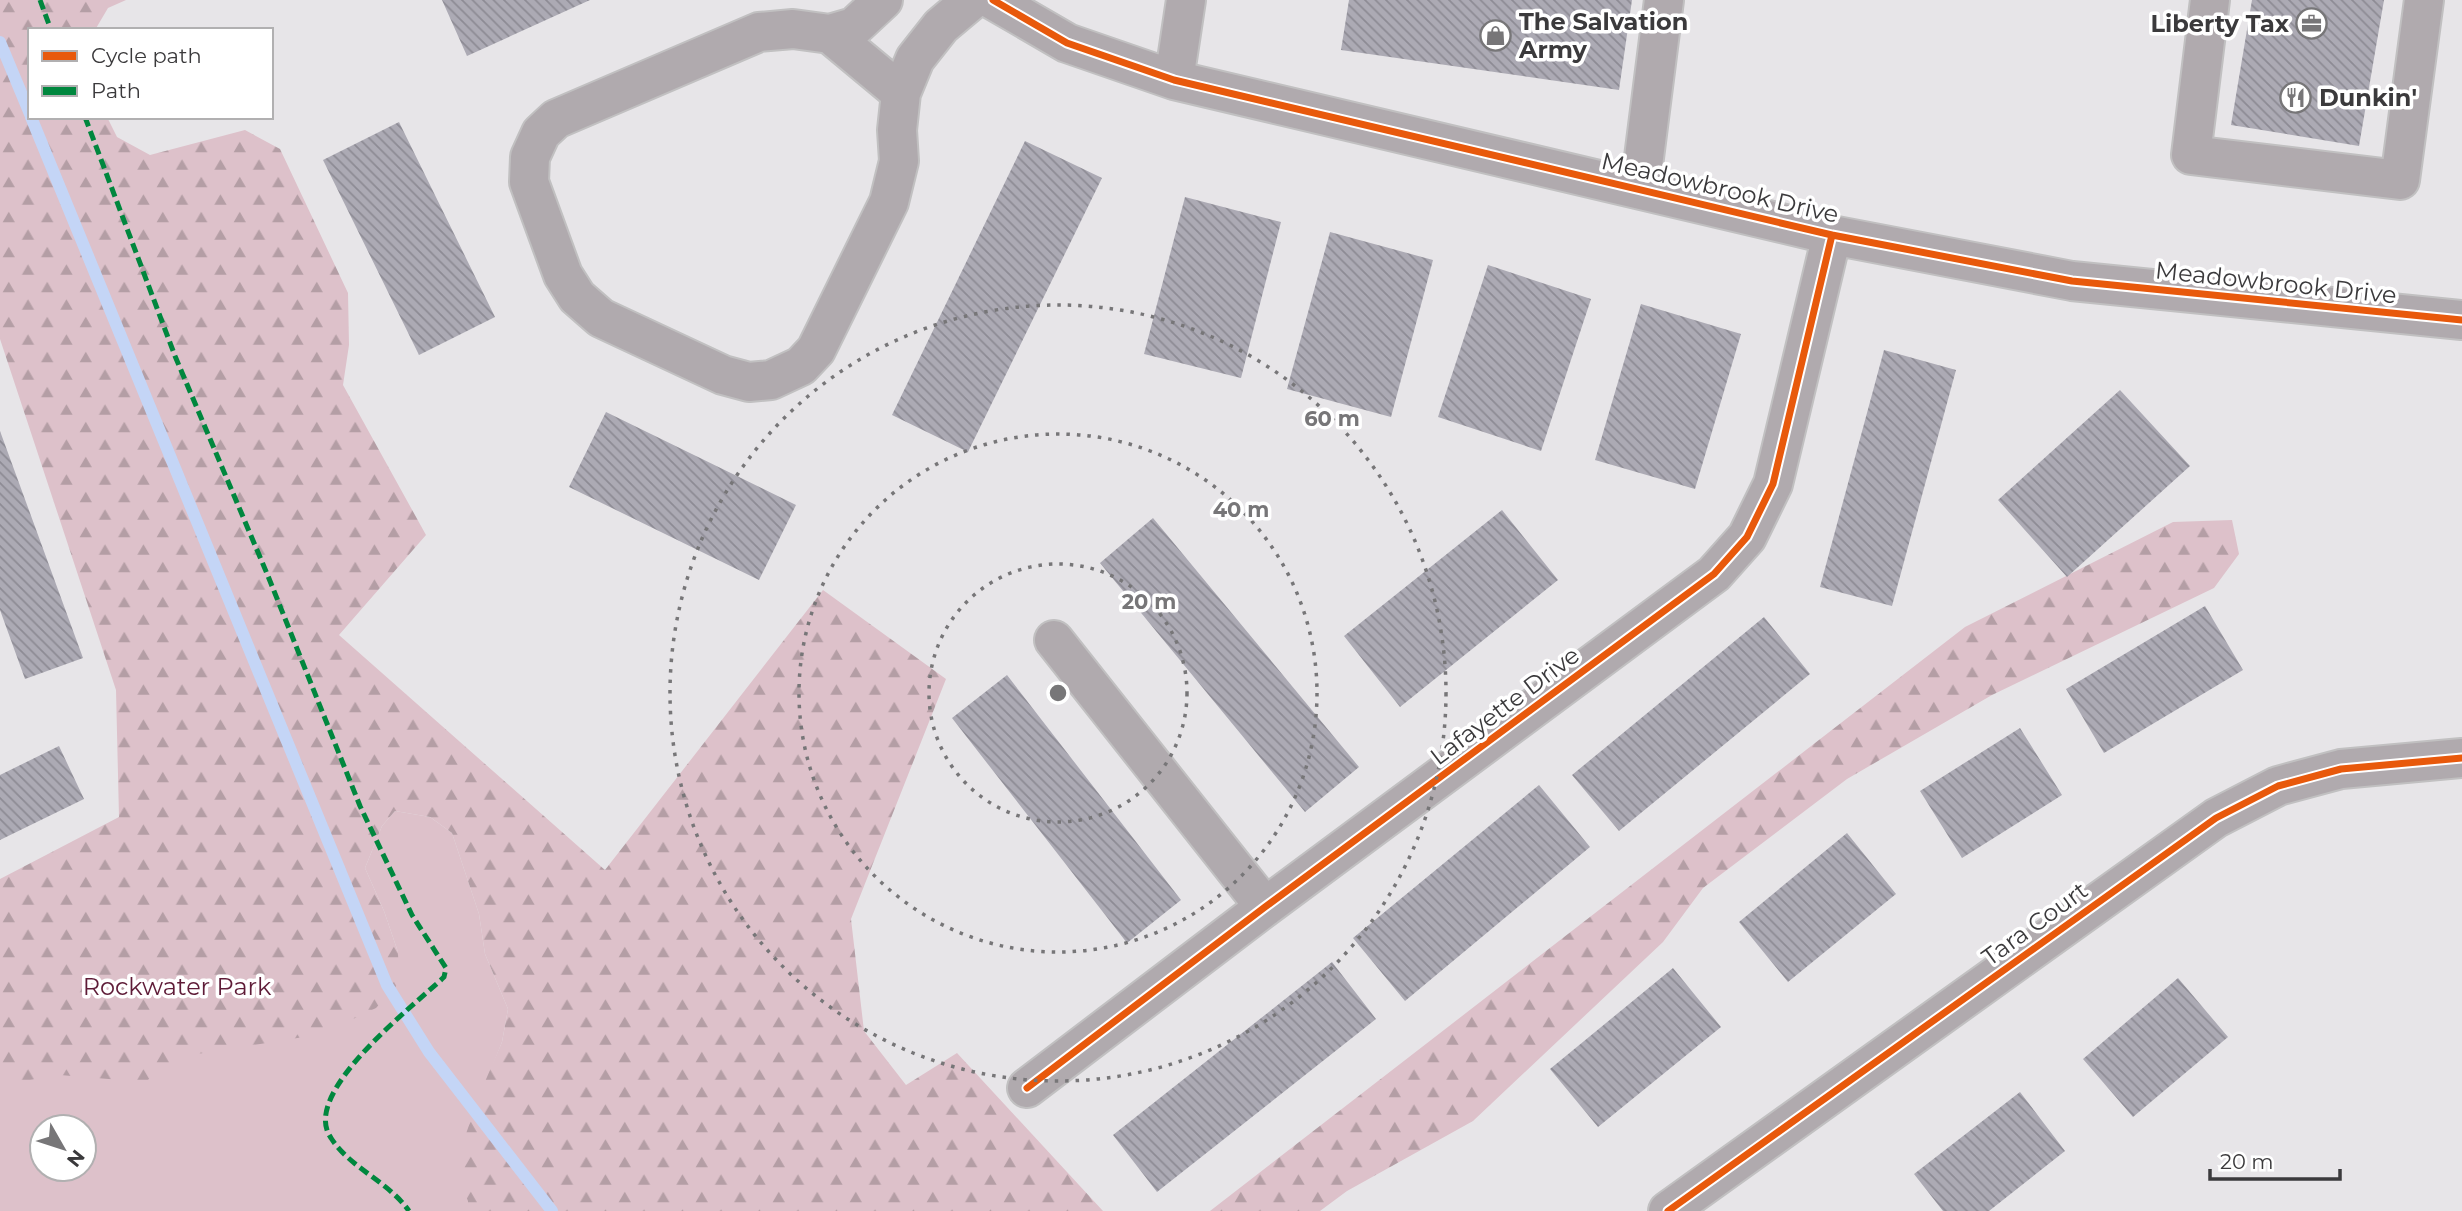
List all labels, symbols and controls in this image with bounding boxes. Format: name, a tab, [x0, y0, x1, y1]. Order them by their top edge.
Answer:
place label: The Salvation Army	[1518, 7, 1688, 64]
office icon: Liberty Tax	[2295, 7, 2329, 41]
place label: Liberty Tax	[2151, 9, 2290, 38]
shop icon: The Salvation Army	[1479, 19, 1513, 53]
legend	[28, 28, 273, 119]
text: Cycle path	[91, 43, 202, 68]
text: Path	[91, 78, 141, 103]
restaurant icon: Dunkin'	[2279, 81, 2313, 115]
place label: Dunkin'	[2319, 83, 2417, 112]
street label: Meadowbrook Drive	[1599, 146, 1842, 229]
street label: Meadowbrook Drive	[2154, 255, 2398, 310]
text: 60 m	[1304, 406, 1360, 431]
text: 40 m	[1213, 497, 1269, 522]
text: 20 m	[1122, 589, 1176, 614]
street label: Lafayette Drive	[1424, 640, 1585, 771]
centre of rings	[1046, 681, 1070, 705]
street label: Tara Court	[1976, 875, 2093, 972]
park label: Rockwater Park	[83, 972, 272, 1001]
north arrow	[28, 1113, 98, 1183]
scale bar	[2210, 1138, 2340, 1182]
text: N	[62, 1145, 90, 1172]
text: 20 m	[2220, 1149, 2274, 1174]

